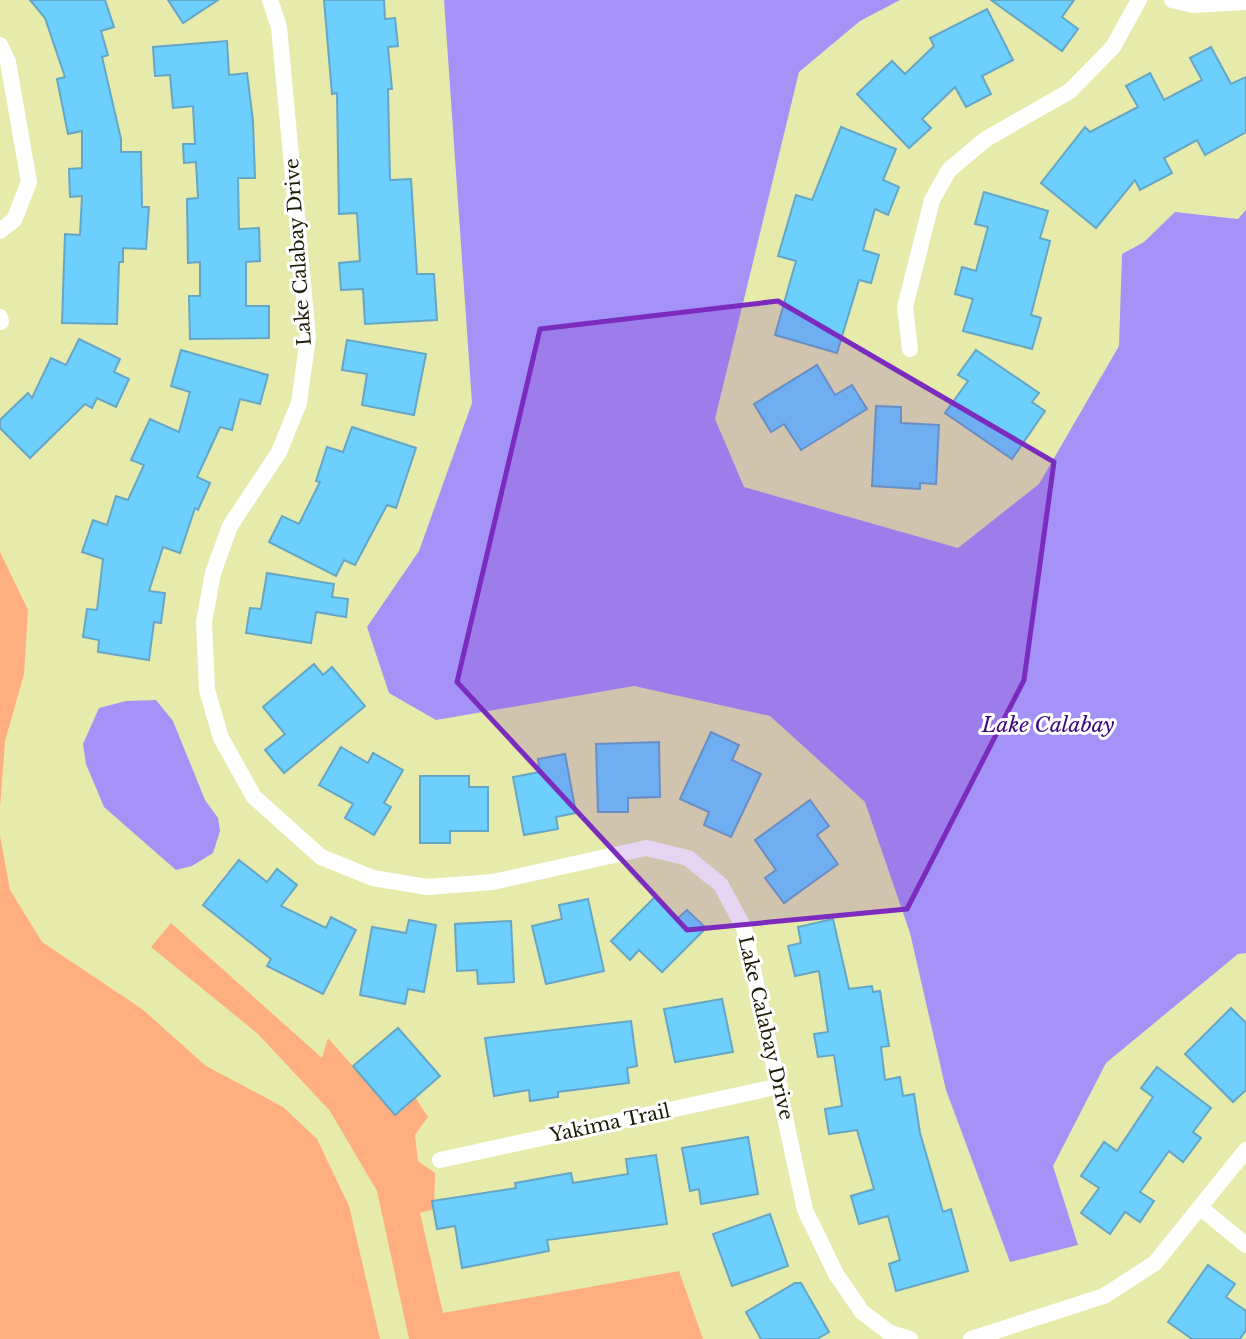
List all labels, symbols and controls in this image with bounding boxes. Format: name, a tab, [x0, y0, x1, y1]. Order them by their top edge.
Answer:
street label: Lake Calabay Drive	[280, 157, 316, 347]
water label: Lake Calabay	[981, 712, 1114, 738]
street label: Lake Calabay Drive	[734, 934, 798, 1122]
street label: Yakima Trail	[547, 1099, 672, 1147]

